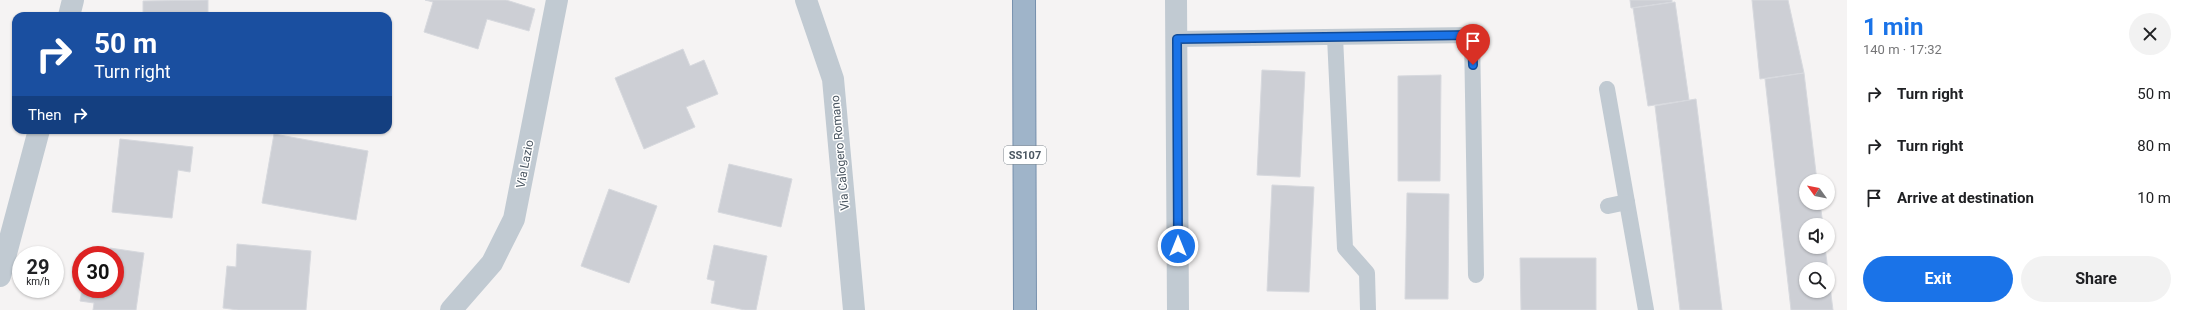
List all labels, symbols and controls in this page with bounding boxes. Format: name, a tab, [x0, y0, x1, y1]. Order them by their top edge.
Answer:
text: 1 min	[1863, 13, 1923, 41]
button: close	[2129, 13, 2171, 55]
pin	[1456, 24, 1490, 65]
text: 50 m	[94, 27, 157, 60]
icon: right	[28, 28, 80, 80]
icon: arrive	[1462, 30, 1484, 52]
text: 140 m · 17:32	[1863, 42, 1942, 57]
text: Turn right	[94, 61, 171, 82]
icon: right	[1863, 83, 1885, 105]
text: Turn right	[1897, 85, 1963, 103]
text: 50 m	[2137, 85, 2171, 103]
street label: Via Calogero Romano	[828, 95, 852, 211]
icon: right	[69, 104, 91, 126]
text: Then	[28, 106, 61, 124]
icon: right	[1863, 135, 1885, 157]
text: Turn right	[1897, 137, 1963, 155]
text: 80 m	[2137, 137, 2171, 155]
street label: Via Lazio	[513, 139, 537, 189]
road number: SS107	[1004, 146, 1046, 164]
north arrow	[1799, 174, 1835, 210]
map controls	[1799, 174, 1835, 298]
icon: arrive	[1863, 187, 1885, 209]
text: Arrive at destination	[1897, 189, 2034, 207]
text: 10 m	[2137, 189, 2171, 207]
button: sound	[1799, 218, 1835, 254]
position arrow	[1157, 225, 1199, 267]
speed limit sign: 30	[72, 246, 124, 298]
text: 29	[27, 255, 49, 279]
button: Exit	[1863, 256, 2013, 302]
button: Share	[2021, 256, 2171, 302]
button: search	[1799, 262, 1835, 298]
text: km/h	[26, 276, 50, 287]

